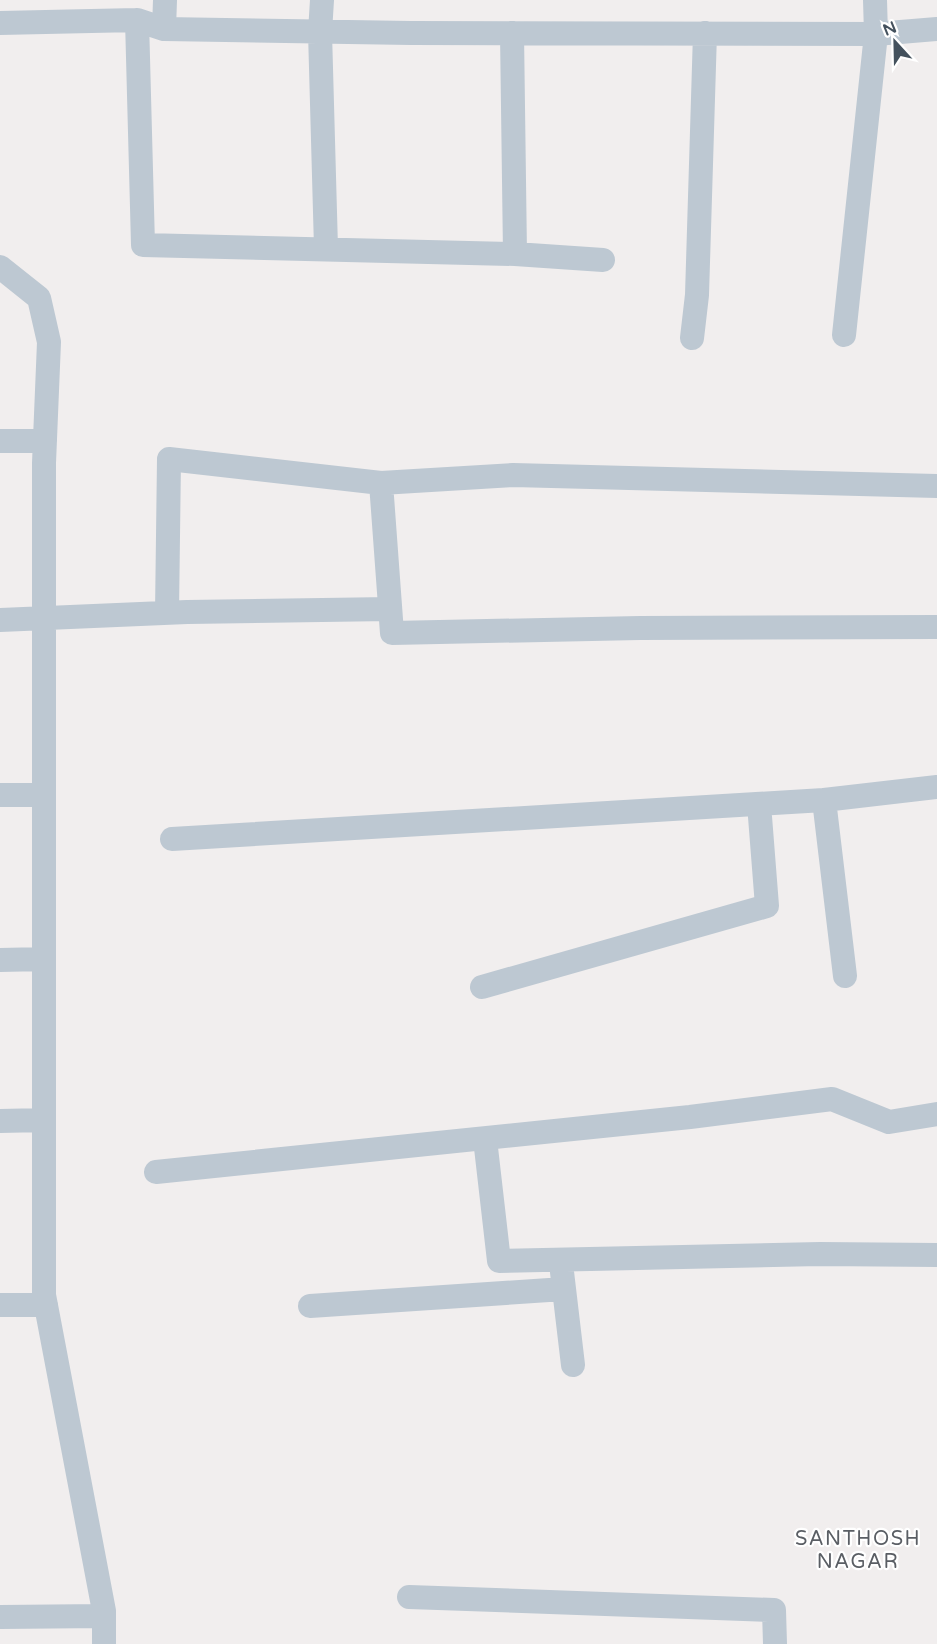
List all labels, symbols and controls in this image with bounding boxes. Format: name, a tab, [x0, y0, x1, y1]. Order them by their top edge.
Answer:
north arrow	[865, 12, 925, 72]
text: N	[880, 17, 899, 41]
district label: SANTHOSH NAGAR	[795, 1527, 921, 1574]

